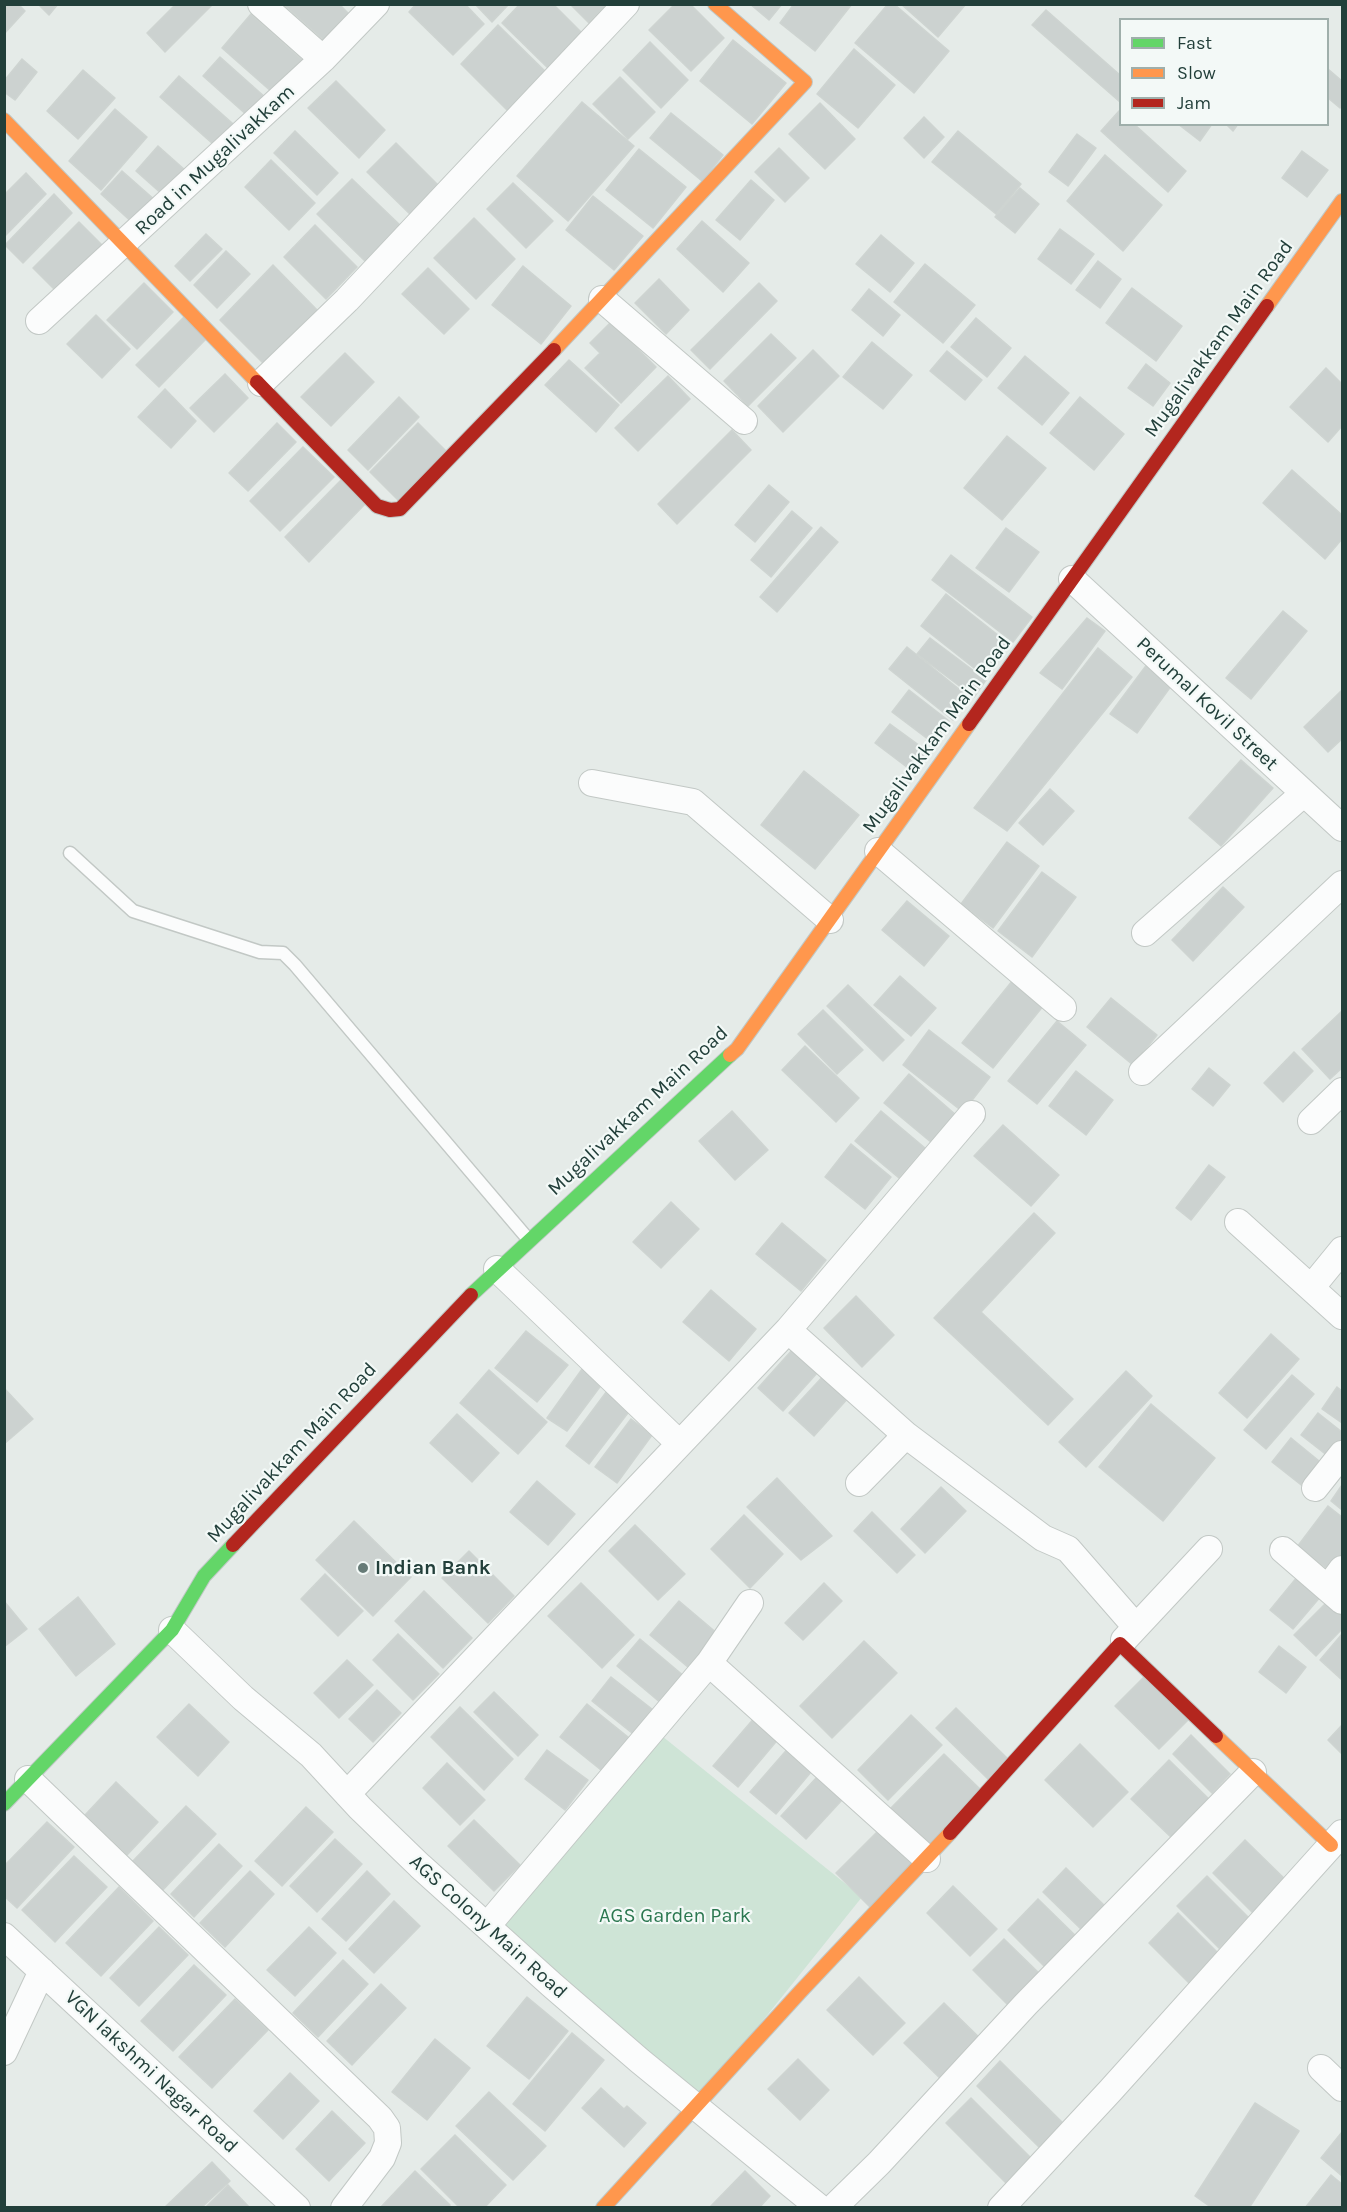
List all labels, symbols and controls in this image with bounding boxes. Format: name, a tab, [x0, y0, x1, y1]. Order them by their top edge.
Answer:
legend	[1119, 18, 1329, 126]
text: Fast	[1177, 32, 1212, 54]
text: Slow	[1177, 62, 1216, 84]
street label: Road in Mugalivakkam	[130, 80, 300, 240]
text: Jam	[1177, 92, 1211, 114]
street label: Mugalivakkam Main Road	[1139, 236, 1299, 442]
street label: Mugalivakkam Main Road	[857, 632, 1017, 838]
street label: Perumal Kovil Street	[1131, 632, 1283, 776]
street label: Mugalivakkam Main Road	[543, 1021, 733, 1201]
street label: Mugalivakkam Main Road	[202, 1358, 382, 1548]
place label: Indian Bank	[375, 1556, 491, 1580]
marker: Indian Bank	[356, 1561, 370, 1575]
street label: AGS Colony Main Road	[404, 1850, 572, 2004]
park label: AGS Garden Park	[599, 1904, 751, 1928]
street label: VGN lakshmi Nagar Road	[60, 1986, 242, 2158]

